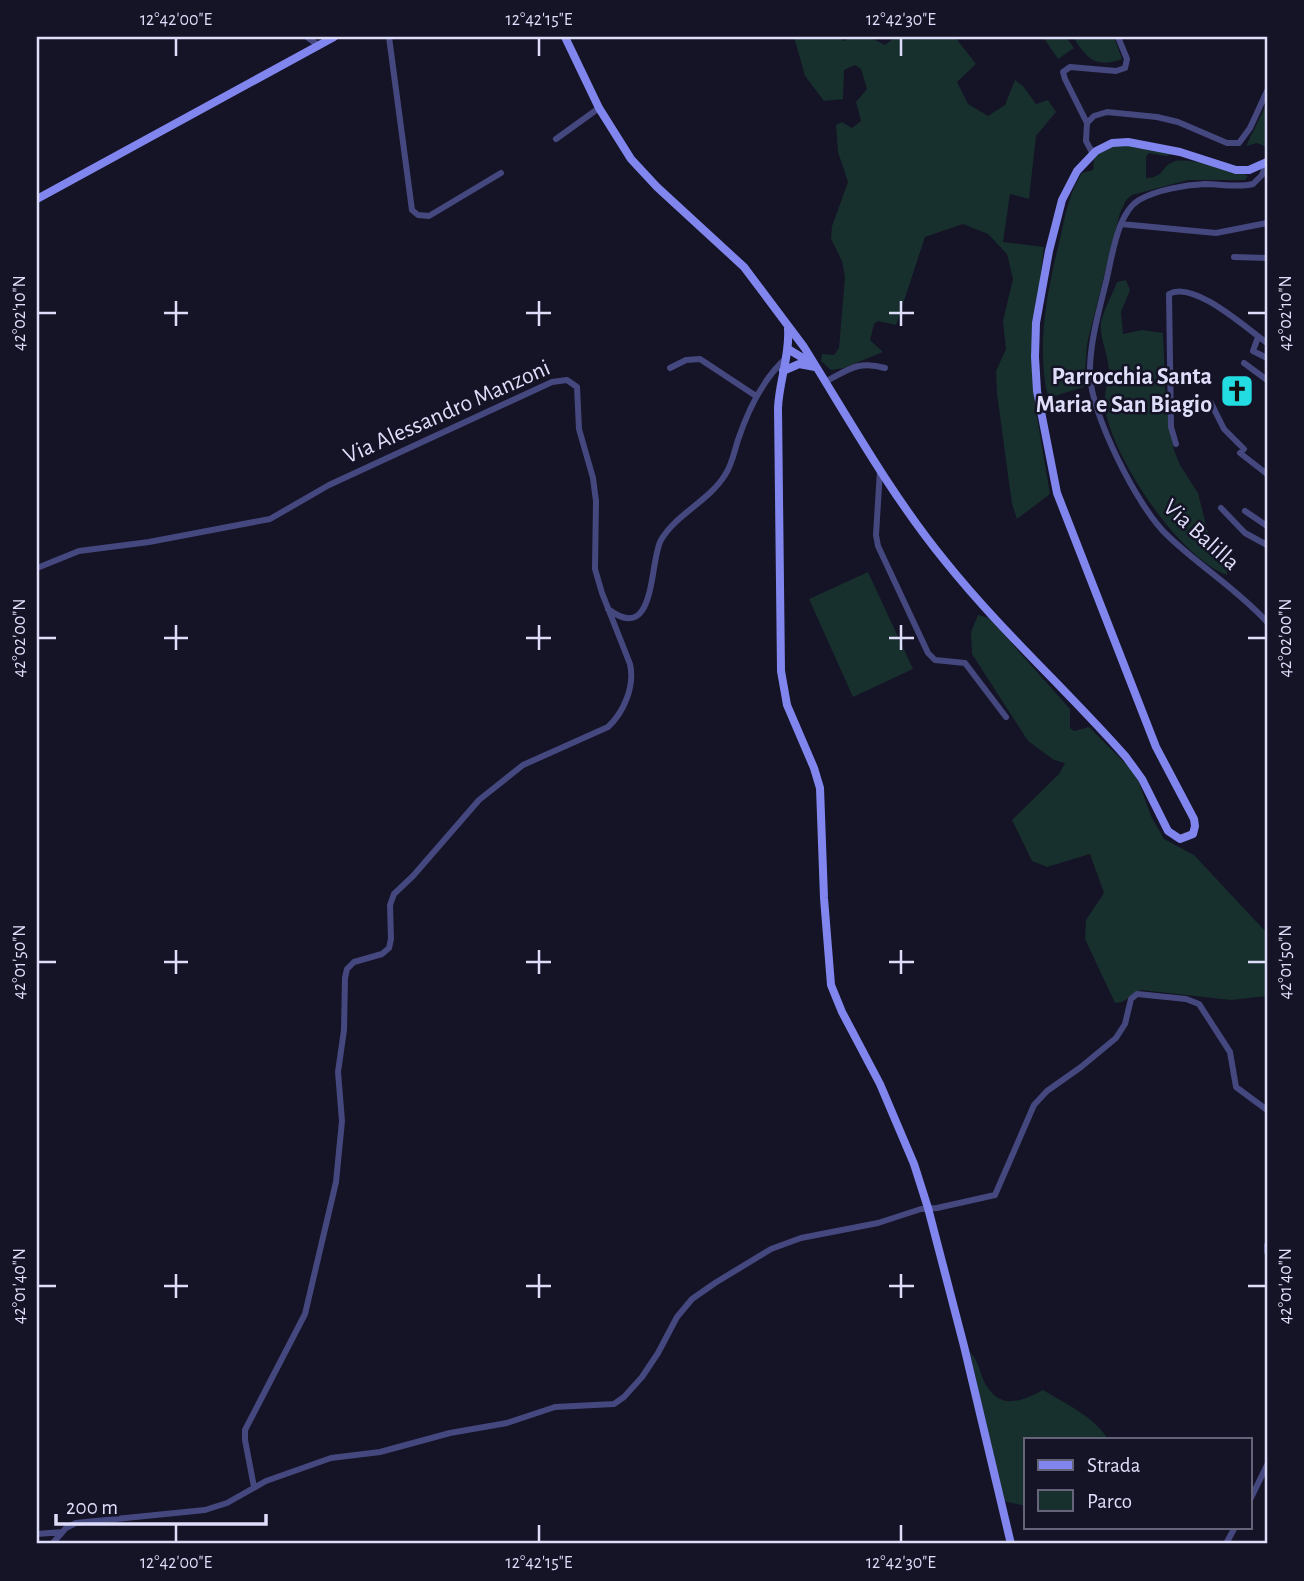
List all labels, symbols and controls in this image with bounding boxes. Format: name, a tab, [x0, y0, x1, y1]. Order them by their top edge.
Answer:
text: 12°42'00"E	[140, 11, 212, 29]
text: 12°42'15"E	[506, 11, 573, 29]
text: 12°42'30"E	[866, 11, 936, 29]
text: 42°02'10"N	[11, 275, 29, 351]
text: 42°02'10"N	[1277, 275, 1295, 351]
street label: Via Alessandro Manzoni	[340, 356, 554, 468]
place label: Parrocchia Santa Maria e San Biagio	[1036, 365, 1212, 417]
church icon: Parrocchia Santa Maria e San Biagio	[1218, 372, 1256, 410]
street label: Via Balilla	[1158, 495, 1244, 575]
text: 42°02'00"N	[11, 598, 29, 678]
text: 42°02'00"N	[1277, 598, 1295, 678]
text: 42°01'50"N	[11, 924, 29, 1000]
text: 42°01'50"N	[1277, 924, 1295, 1000]
text: 42°01'40"N	[11, 1248, 29, 1324]
text: 42°01'40"N	[1277, 1248, 1295, 1324]
legend	[1024, 1438, 1252, 1528]
text: Strada	[1087, 1455, 1141, 1476]
scale bar	[56, 1483, 266, 1527]
text: Parco	[1087, 1491, 1132, 1512]
text: 200 m	[66, 1497, 118, 1518]
text: 12°42'00"E	[140, 1554, 212, 1572]
text: 12°42'15"E	[506, 1554, 573, 1572]
text: 12°42'30"E	[866, 1554, 936, 1572]

